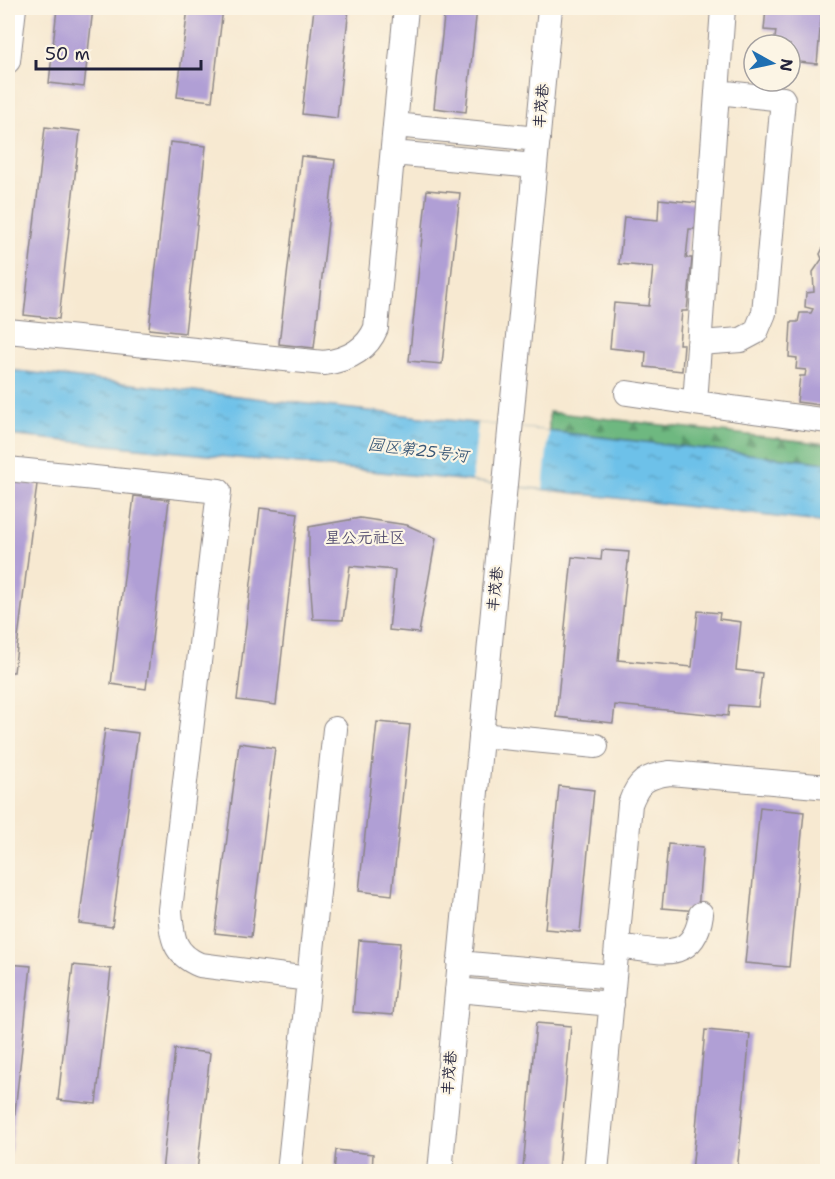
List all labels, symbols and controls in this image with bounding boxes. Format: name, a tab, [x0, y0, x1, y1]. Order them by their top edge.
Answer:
scale bar	[36, 33, 201, 71]
north arrow	[742, 33, 802, 93]
text: 50 m	[45, 42, 90, 66]
text: N	[775, 57, 798, 73]
street label: 丰茂巷	[529, 83, 553, 129]
water label: 园区第25号河	[367, 433, 472, 467]
district label: 星公元社区	[325, 527, 405, 548]
street label: 丰茂巷	[483, 566, 507, 612]
street label: 丰茂巷	[437, 1050, 461, 1096]

